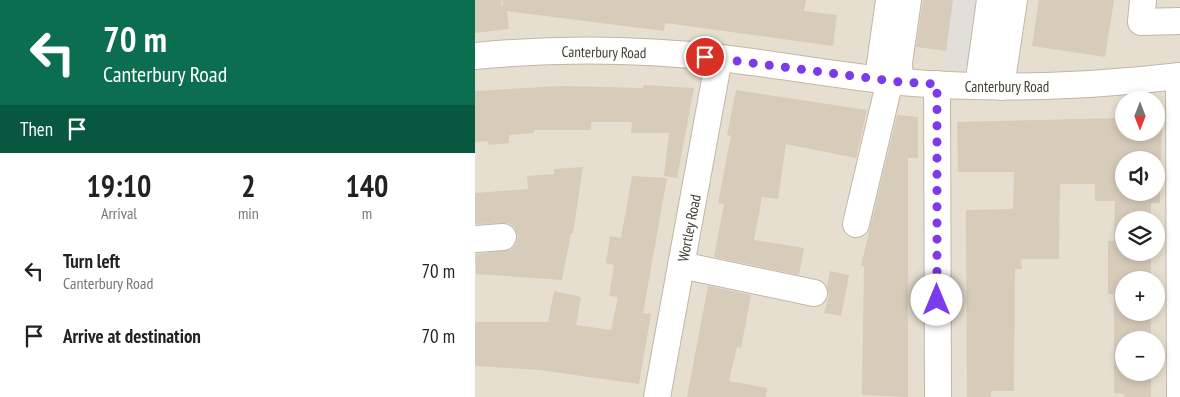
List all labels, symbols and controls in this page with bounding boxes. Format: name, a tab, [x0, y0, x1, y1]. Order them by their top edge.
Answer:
text: 70 m	[103, 16, 167, 62]
icon: left	[20, 20, 85, 85]
pin	[684, 36, 726, 78]
street label: Canterbury Road	[561, 42, 647, 62]
icon: arrive	[691, 43, 719, 71]
text: Canterbury Road	[103, 60, 227, 88]
street label: Canterbury Road	[965, 77, 1049, 96]
north arrow	[1115, 91, 1165, 141]
map controls	[1115, 91, 1165, 381]
icon: arrive	[63, 115, 91, 143]
text: Then	[20, 117, 53, 141]
button: sound	[1115, 151, 1165, 201]
text: 19:10	[87, 166, 151, 205]
text: 2	[241, 166, 256, 205]
text: 140	[345, 166, 388, 205]
street label: Wortley Road	[673, 193, 705, 263]
text: Arrival	[101, 203, 137, 223]
text: min	[238, 203, 259, 223]
text: m	[362, 203, 372, 223]
button: layers	[1115, 211, 1165, 261]
text: Turn left	[63, 249, 120, 273]
icon: left	[20, 257, 48, 285]
text: 70 m	[422, 259, 455, 283]
button: +	[1115, 271, 1165, 321]
text: Canterbury Road	[63, 273, 153, 293]
position arrow	[910, 273, 962, 325]
icon: arrive	[20, 322, 48, 350]
text: Arrive at destination	[63, 324, 201, 348]
text: 70 m	[422, 324, 455, 348]
button: −	[1115, 331, 1165, 381]

